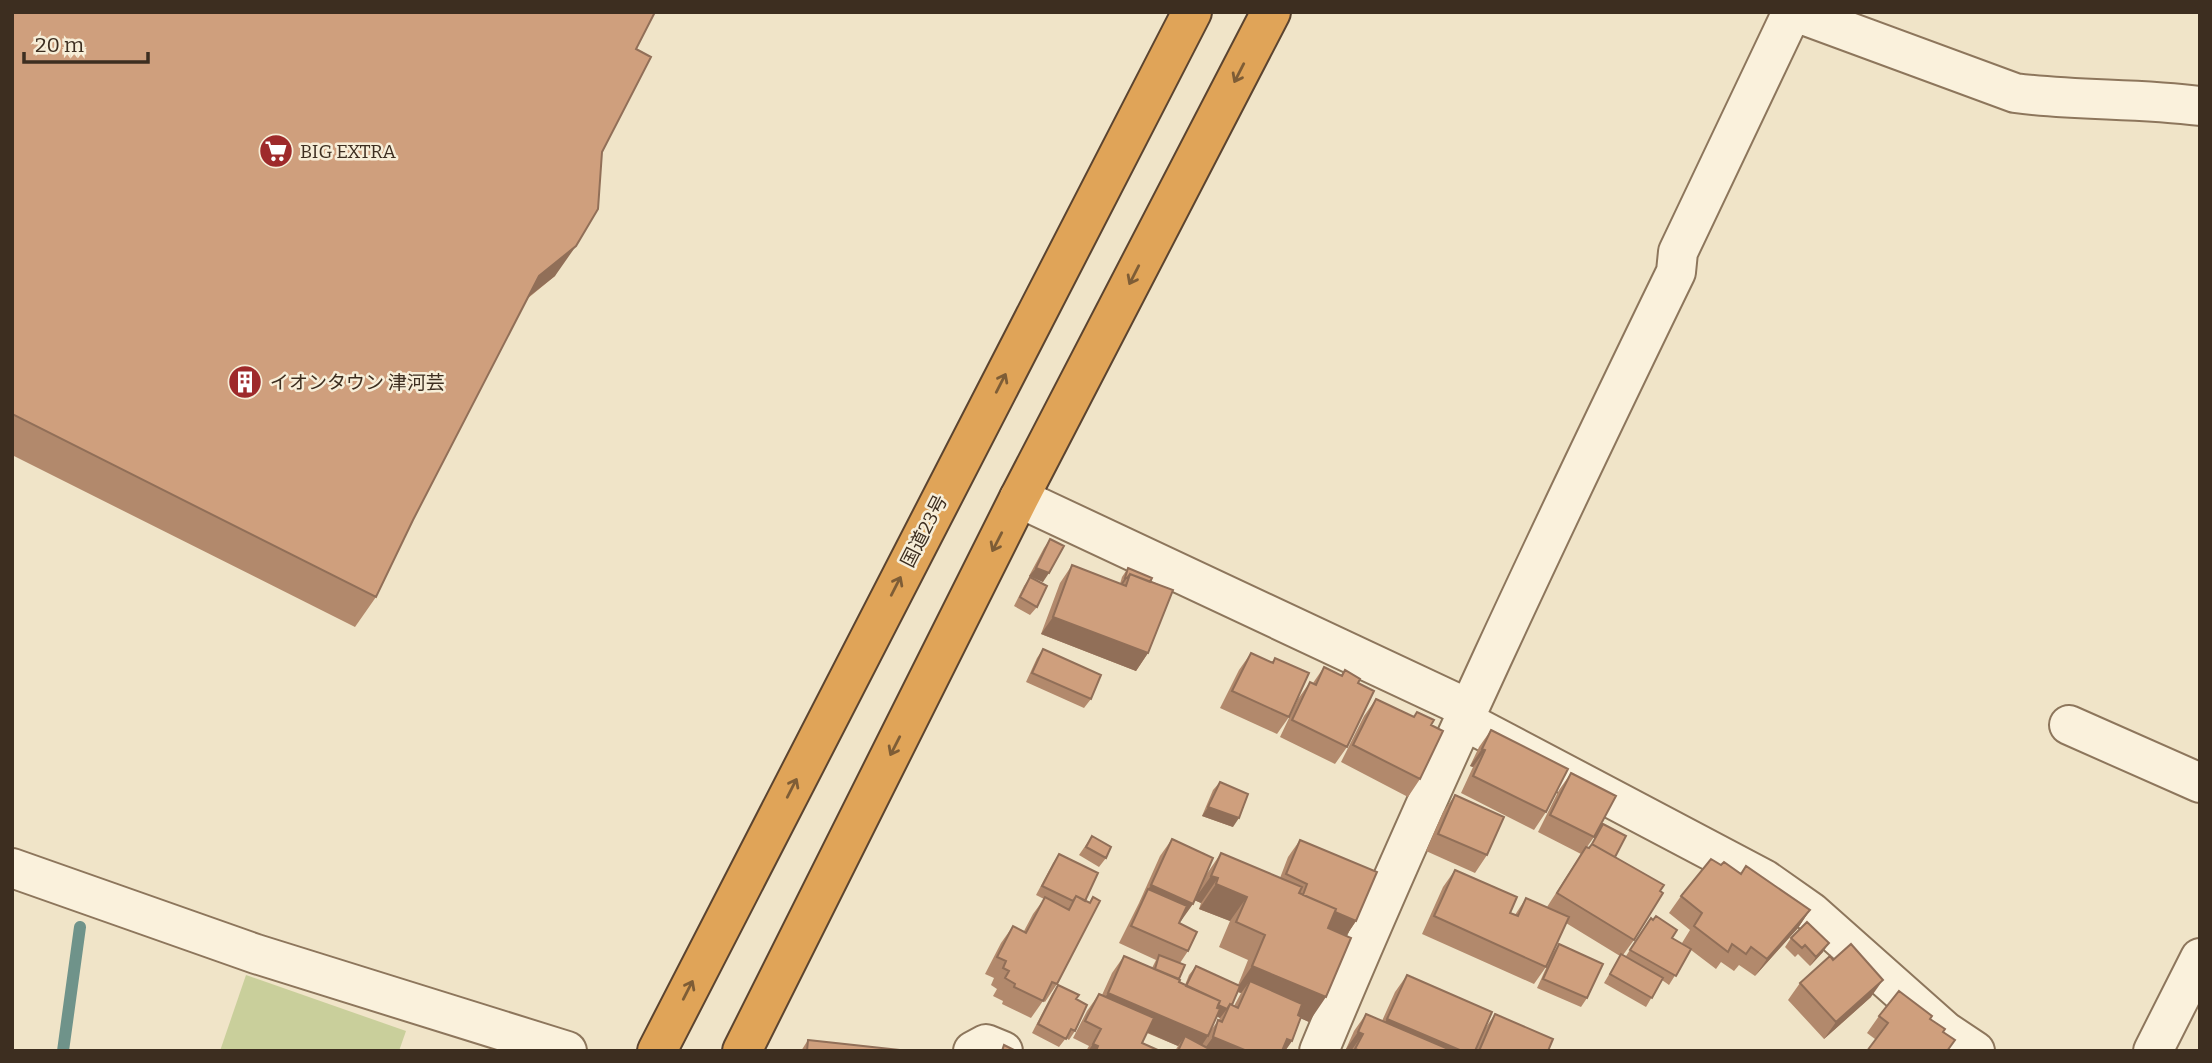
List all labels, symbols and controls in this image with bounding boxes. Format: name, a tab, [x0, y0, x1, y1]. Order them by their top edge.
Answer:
scale bar	[24, 21, 149, 65]
text: 20 m	[35, 32, 84, 58]
one-way arrow	[1232, 62, 1246, 83]
supermarket icon: BIG EXTRA	[257, 132, 295, 170]
place label: BIG EXTRA	[300, 140, 397, 163]
one-way arrow	[1127, 264, 1141, 285]
building icon: イオンタウン 津河芸	[226, 363, 264, 401]
place label: イオンタウン 津河芸	[270, 371, 445, 394]
one-way arrow	[994, 374, 1008, 394]
street label: 国道23号	[896, 491, 952, 571]
one-way arrow	[989, 531, 1003, 552]
one-way arrow	[890, 576, 904, 597]
one-way arrow	[887, 735, 901, 756]
one-way arrow	[786, 778, 799, 799]
one-way arrow	[681, 980, 695, 1001]

